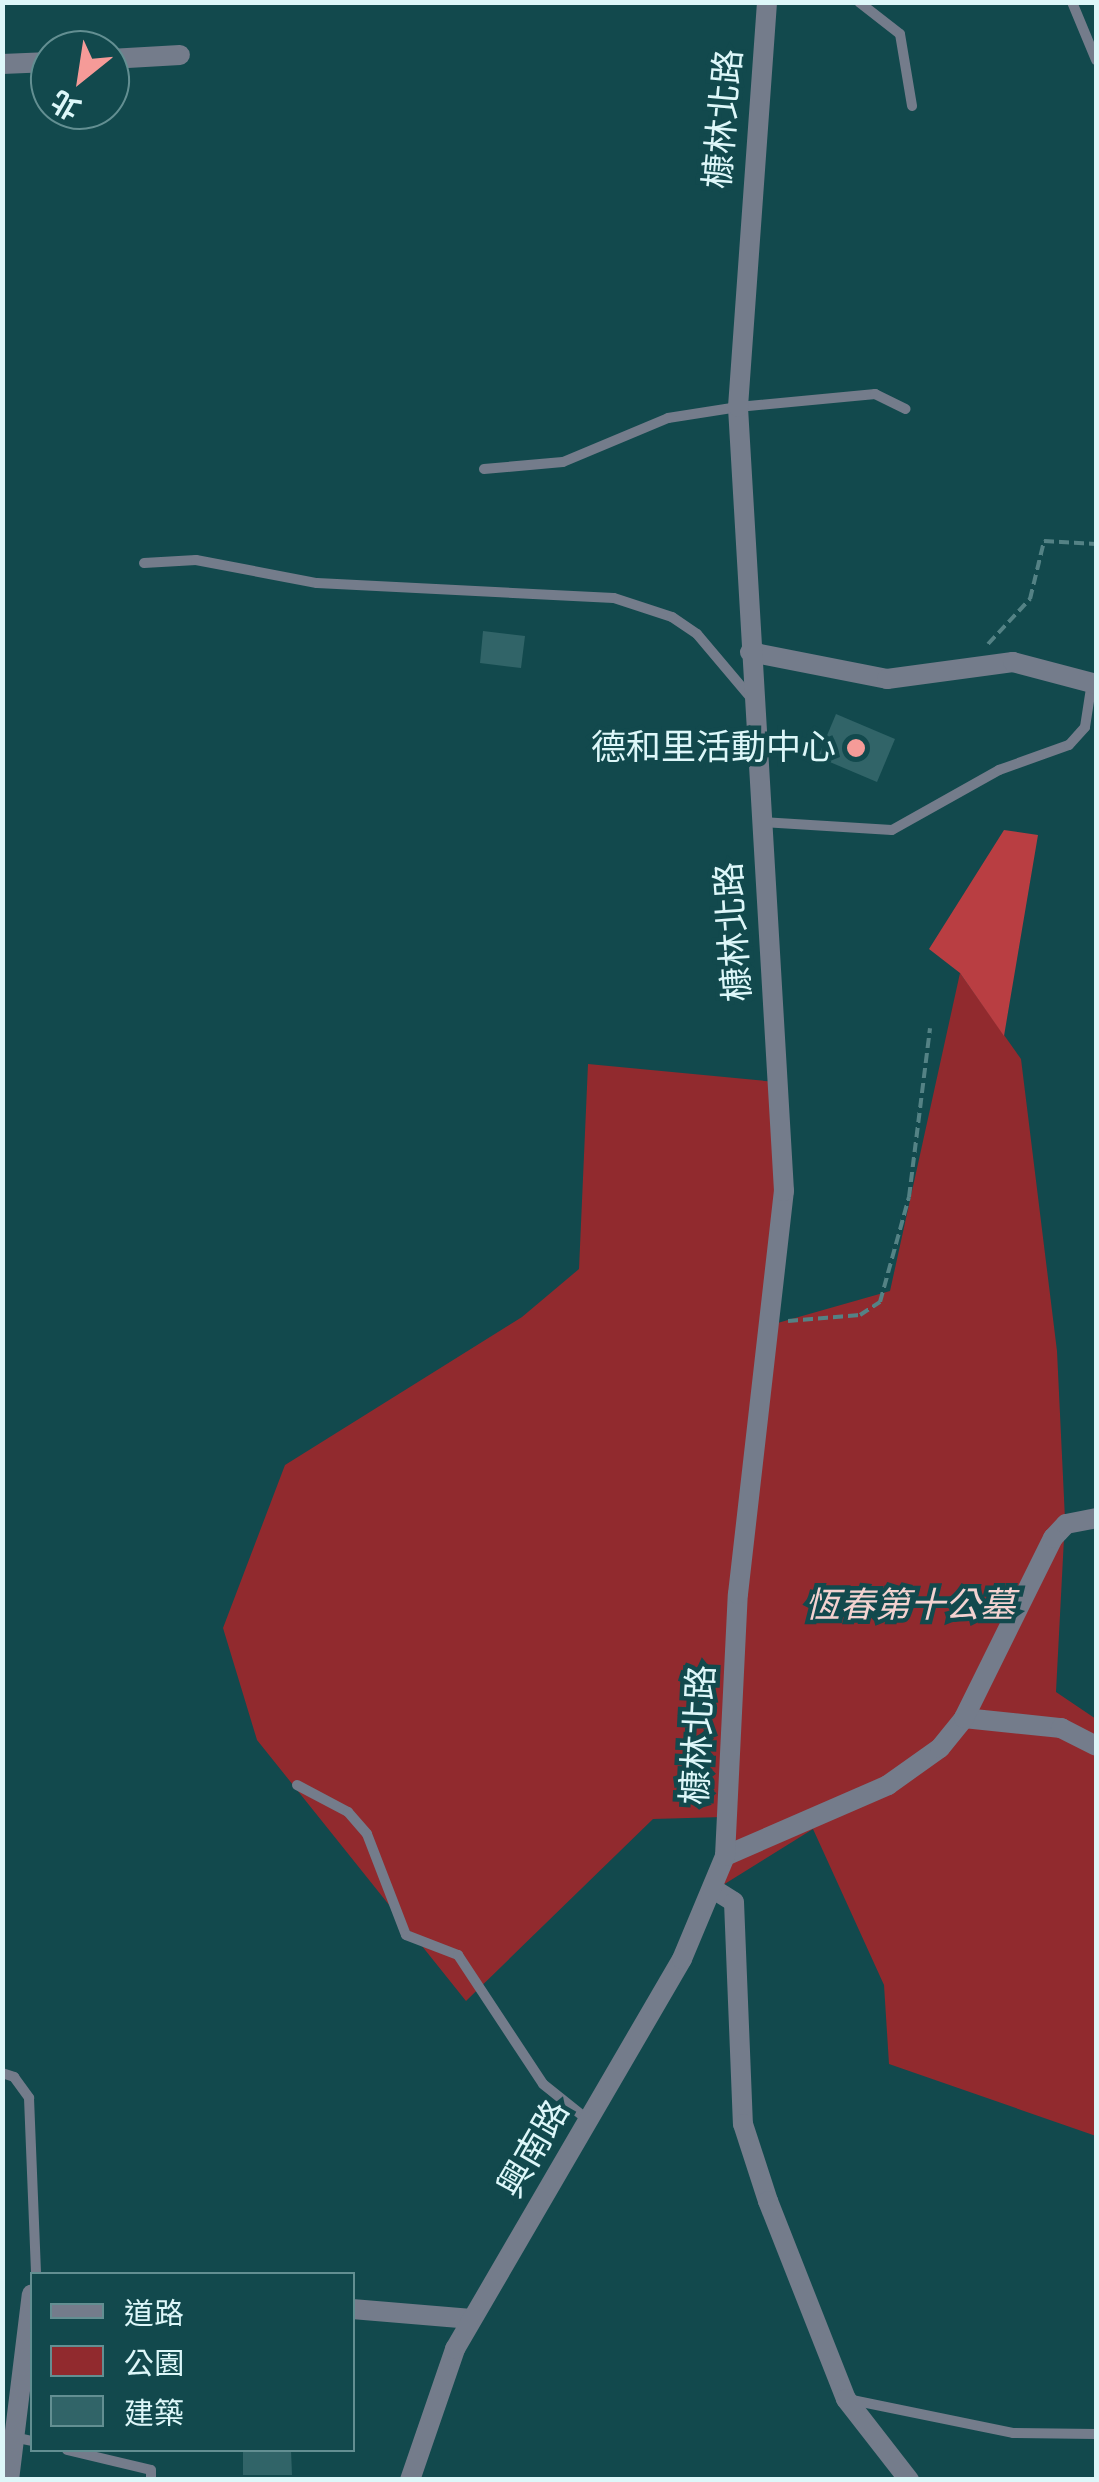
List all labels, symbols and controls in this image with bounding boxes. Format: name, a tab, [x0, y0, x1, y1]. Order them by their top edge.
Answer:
north arrow	[30, 30, 130, 130]
street label: 槺林北路	[697, 47, 751, 191]
text: 北	[46, 84, 86, 125]
place label: 德和里活動中心	[591, 727, 836, 769]
marker: 德和里活動中心	[845, 737, 867, 759]
street label: 槺林北路	[708, 861, 760, 1003]
park label: 恆春第十公墓	[805, 1585, 1015, 1627]
street label: 槺林北路	[674, 1664, 724, 1806]
street label: 興南路	[490, 2093, 578, 2205]
legend	[30, 2272, 355, 2452]
text: 道路	[124, 2297, 184, 2330]
text: 公園	[124, 2347, 184, 2380]
text: 建築	[124, 2397, 184, 2430]

